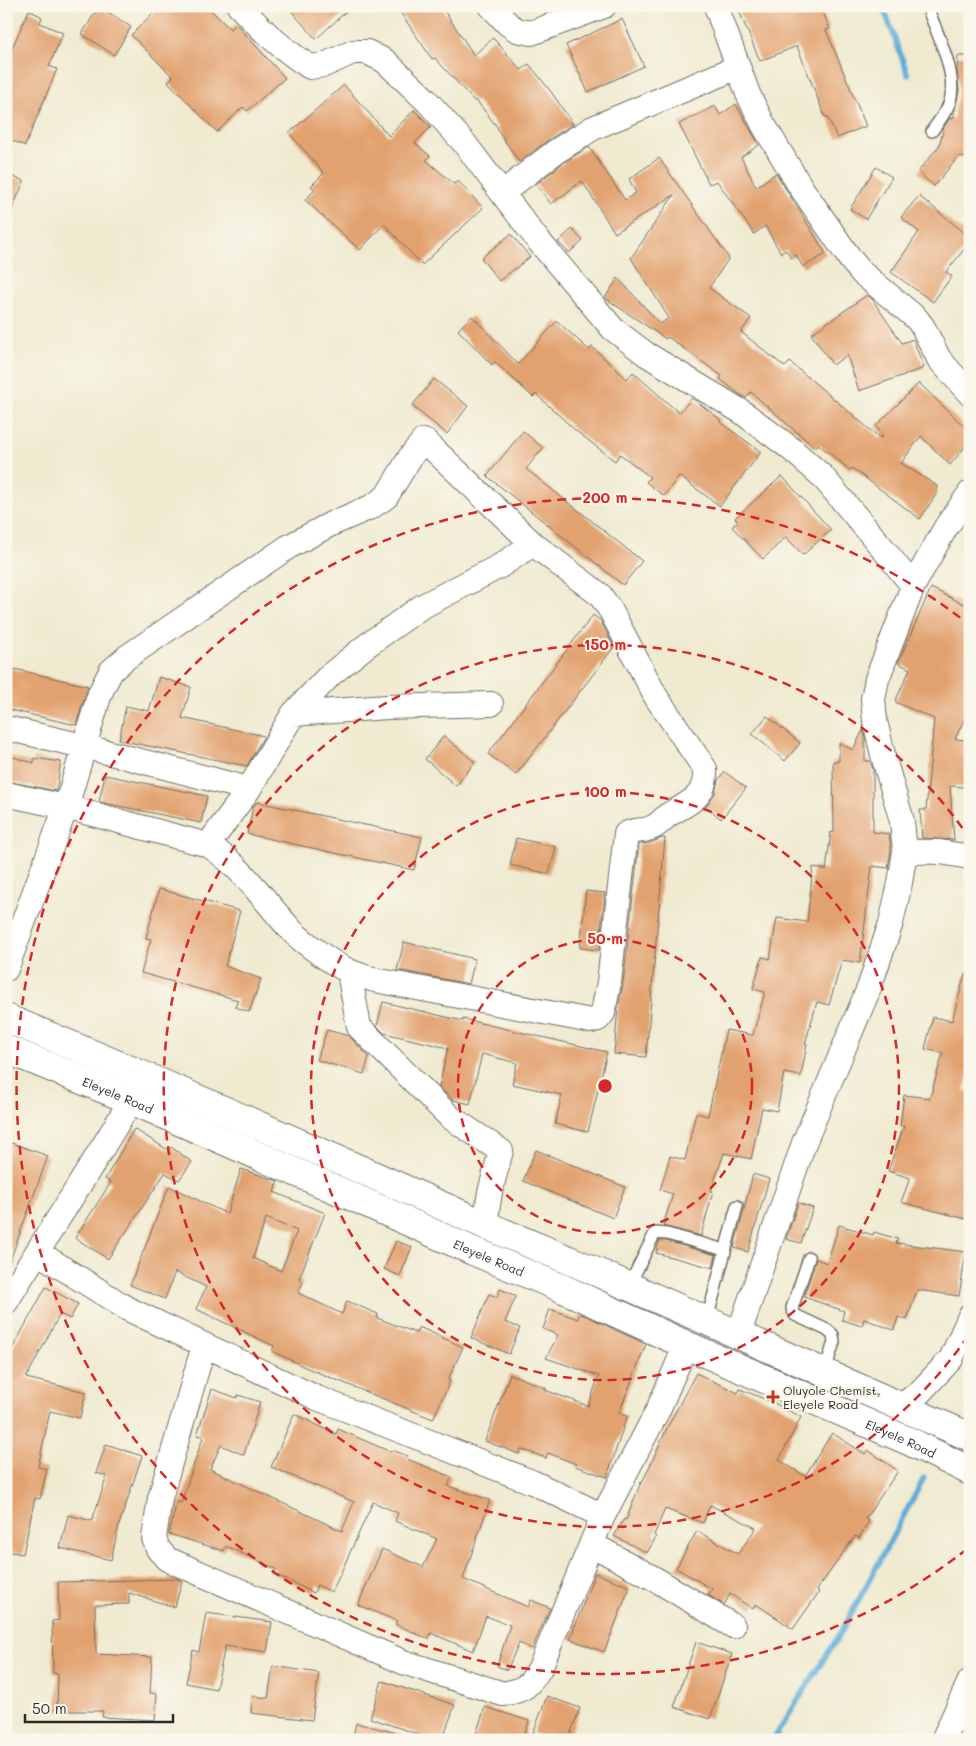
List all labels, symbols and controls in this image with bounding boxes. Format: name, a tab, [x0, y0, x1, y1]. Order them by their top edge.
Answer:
text: 200 m	[583, 487, 628, 507]
text: 150 m	[584, 634, 626, 654]
text: 100 m	[583, 781, 627, 801]
text: 50 m	[587, 928, 623, 948]
street label: Eleyele Road	[80, 1073, 156, 1117]
centre of rings	[596, 1077, 614, 1095]
street label: Eleyele Road	[451, 1235, 527, 1280]
place label: Oluyole Chemist, Eleyele Road	[783, 1382, 880, 1412]
marker: Oluyole Chemist, Eleyele Road	[767, 1391, 779, 1403]
street label: Eleyele Road	[863, 1416, 939, 1461]
scale bar	[25, 1691, 172, 1723]
text: 50 m	[32, 1698, 67, 1718]

